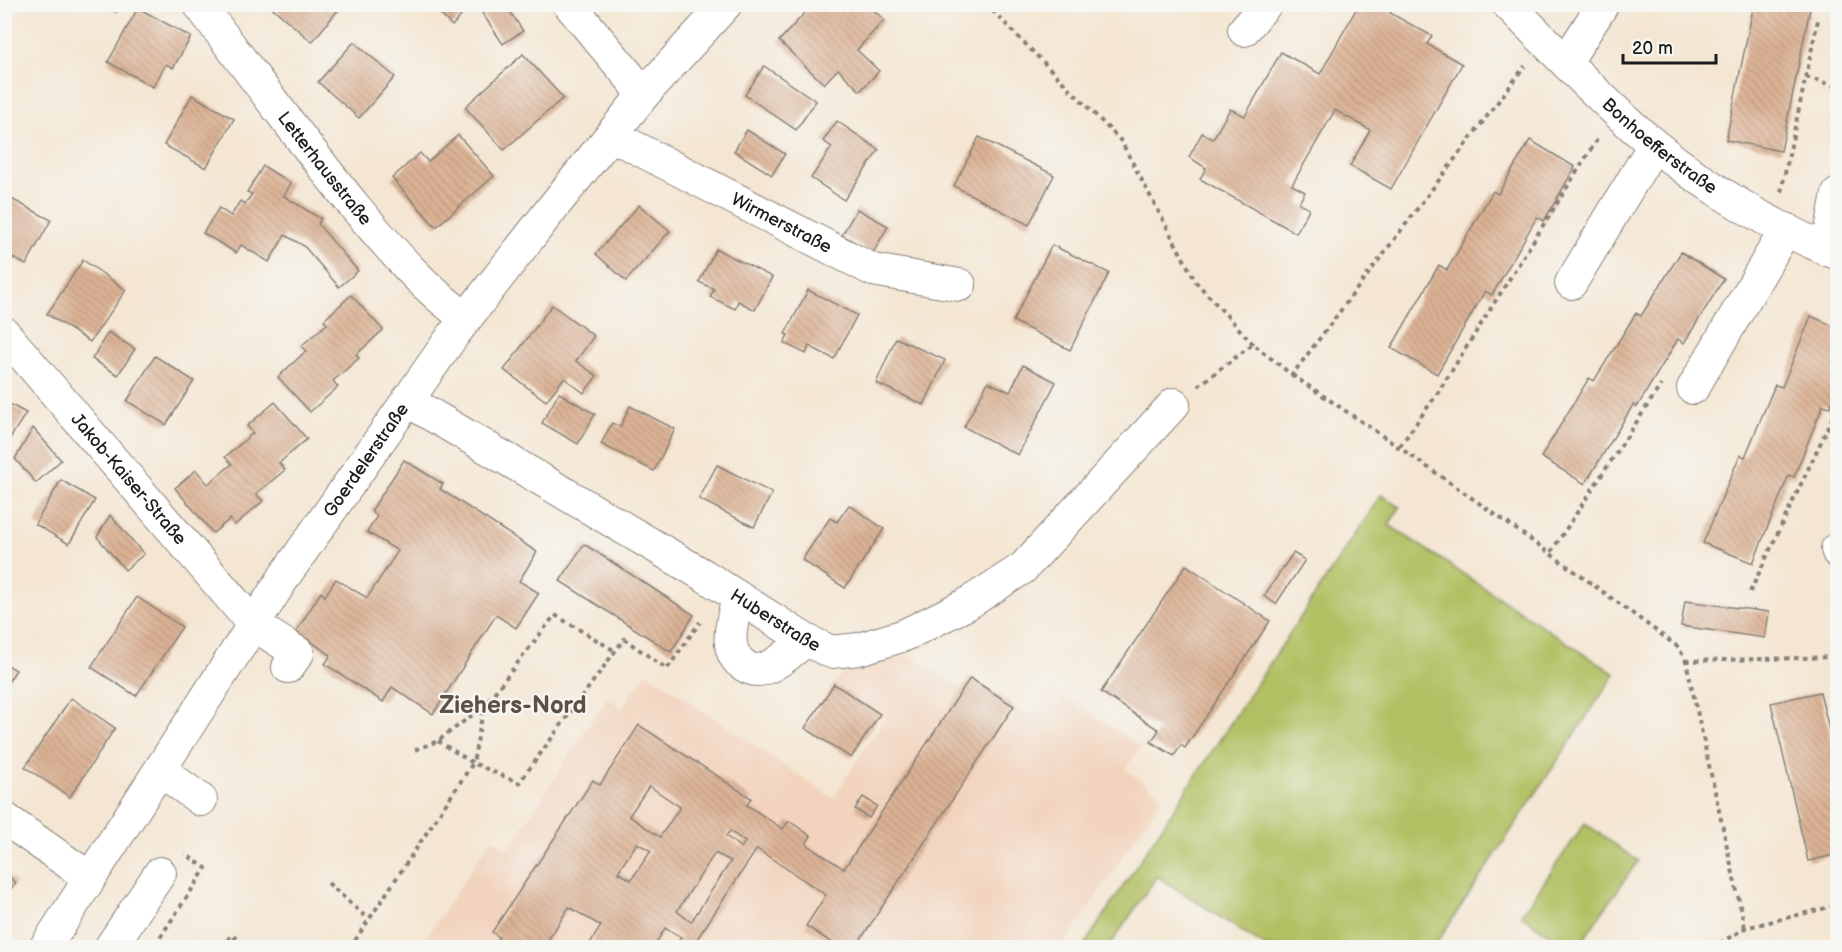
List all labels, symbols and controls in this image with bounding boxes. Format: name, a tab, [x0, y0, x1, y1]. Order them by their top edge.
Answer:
scale bar	[1623, 27, 1716, 65]
text: 20 m	[1632, 38, 1673, 59]
street label: Bonhoefferstraße	[1598, 93, 1721, 198]
street label: Letterhausstraße	[274, 107, 377, 230]
street label: Wirmerstraße	[728, 188, 836, 258]
street label: Goerdelerstraße	[319, 399, 413, 521]
street label: Jakob-Kaiser-Straße	[67, 409, 191, 549]
street label: Huberstraße	[727, 584, 824, 656]
district label: Ziehers-Nord	[439, 691, 587, 720]

